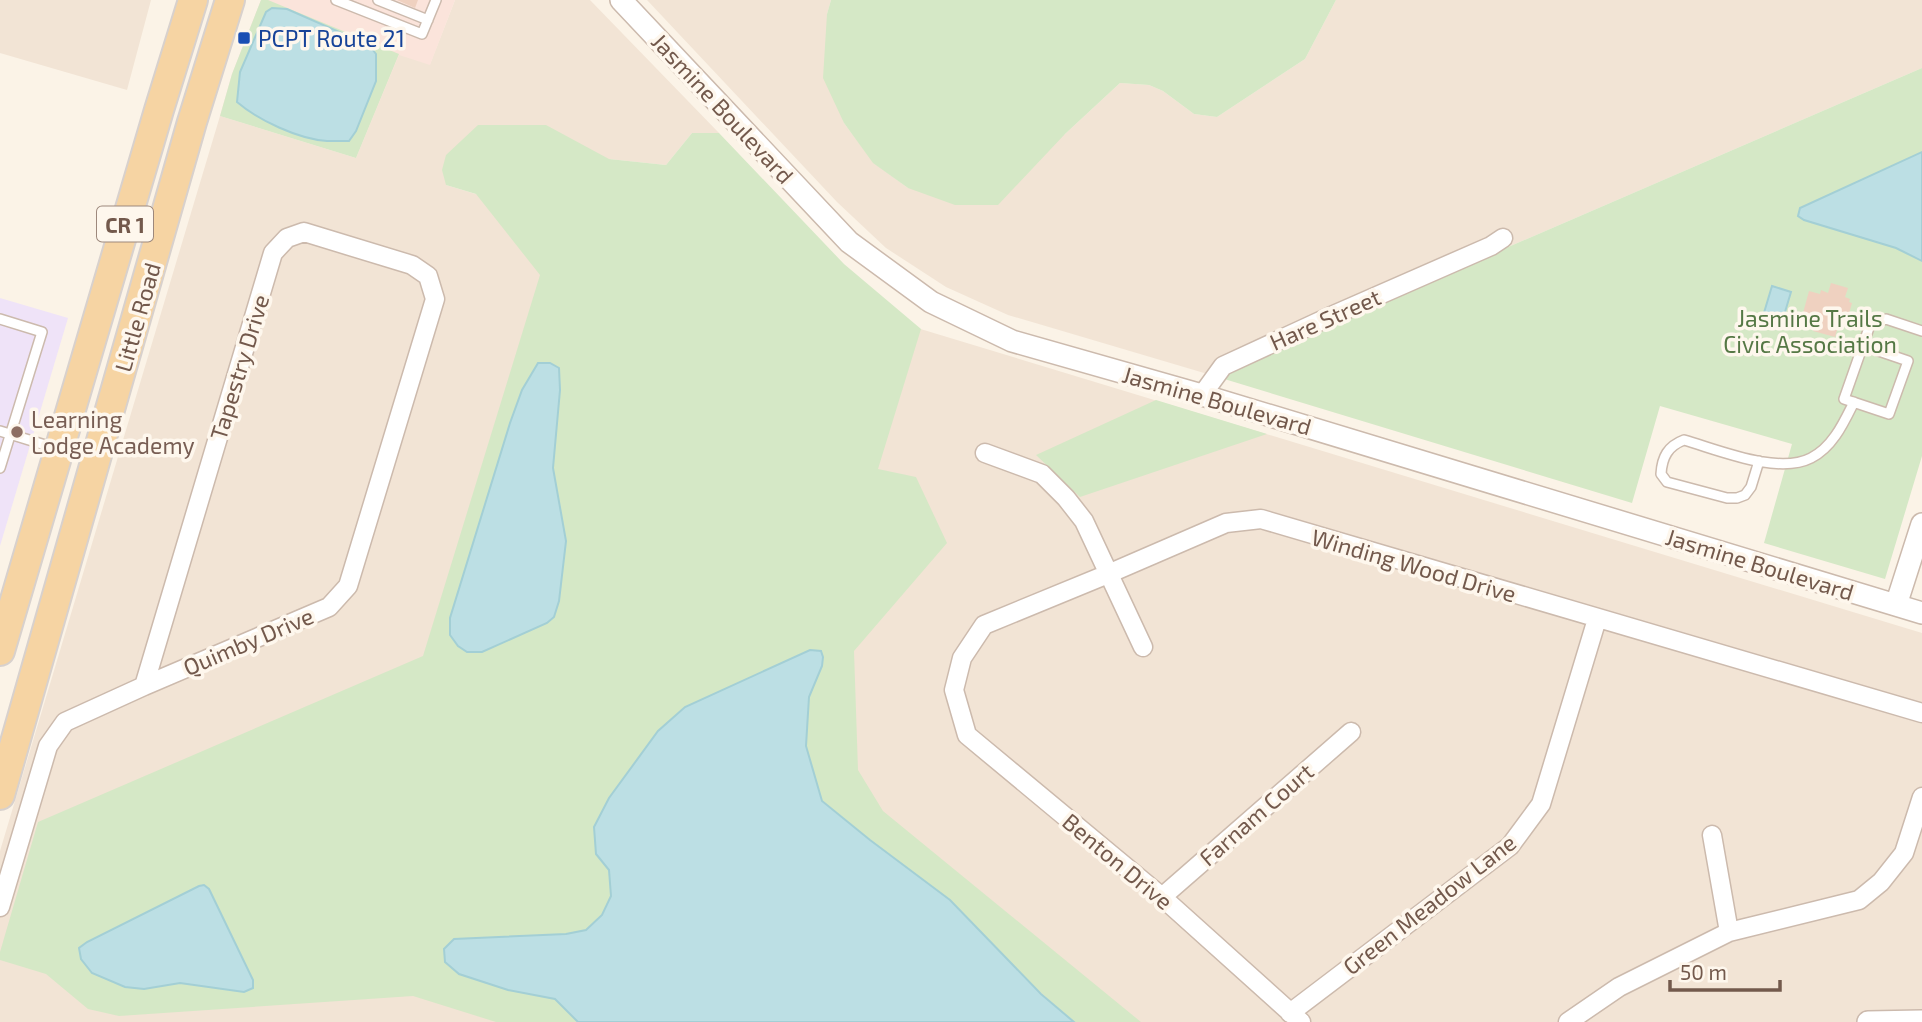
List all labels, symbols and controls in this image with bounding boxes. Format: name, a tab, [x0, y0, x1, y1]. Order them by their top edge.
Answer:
place label: PCPT Route 21	[258, 24, 405, 52]
street label: Jasmine Boulevard	[646, 27, 800, 189]
marker: PCPT Route 21	[236, 30, 252, 46]
road number: CR 1	[97, 206, 153, 242]
street label: Little Road	[108, 259, 166, 375]
street label: Hare Street	[1265, 282, 1385, 356]
street label: Tapestry Drive	[204, 291, 274, 443]
park label: Jasmine Trails Civic Association	[1723, 304, 1897, 358]
street label: Jasmine Boulevard	[1119, 360, 1315, 440]
place label: Learning Lodge Academy	[31, 405, 195, 459]
marker: Learning Lodge Academy	[9, 424, 25, 440]
street label: Winding Wood Drive	[1309, 522, 1519, 608]
street label: Jasmine Boulevard	[1663, 522, 1857, 606]
street label: Quimby Drive	[179, 601, 317, 681]
street label: Farnam Court	[1193, 757, 1319, 871]
street label: Benton Drive	[1057, 807, 1179, 915]
street label: Green Meadow Lane	[1337, 828, 1521, 980]
scale bar	[1670, 948, 1780, 992]
text: 50 m	[1680, 959, 1727, 984]

